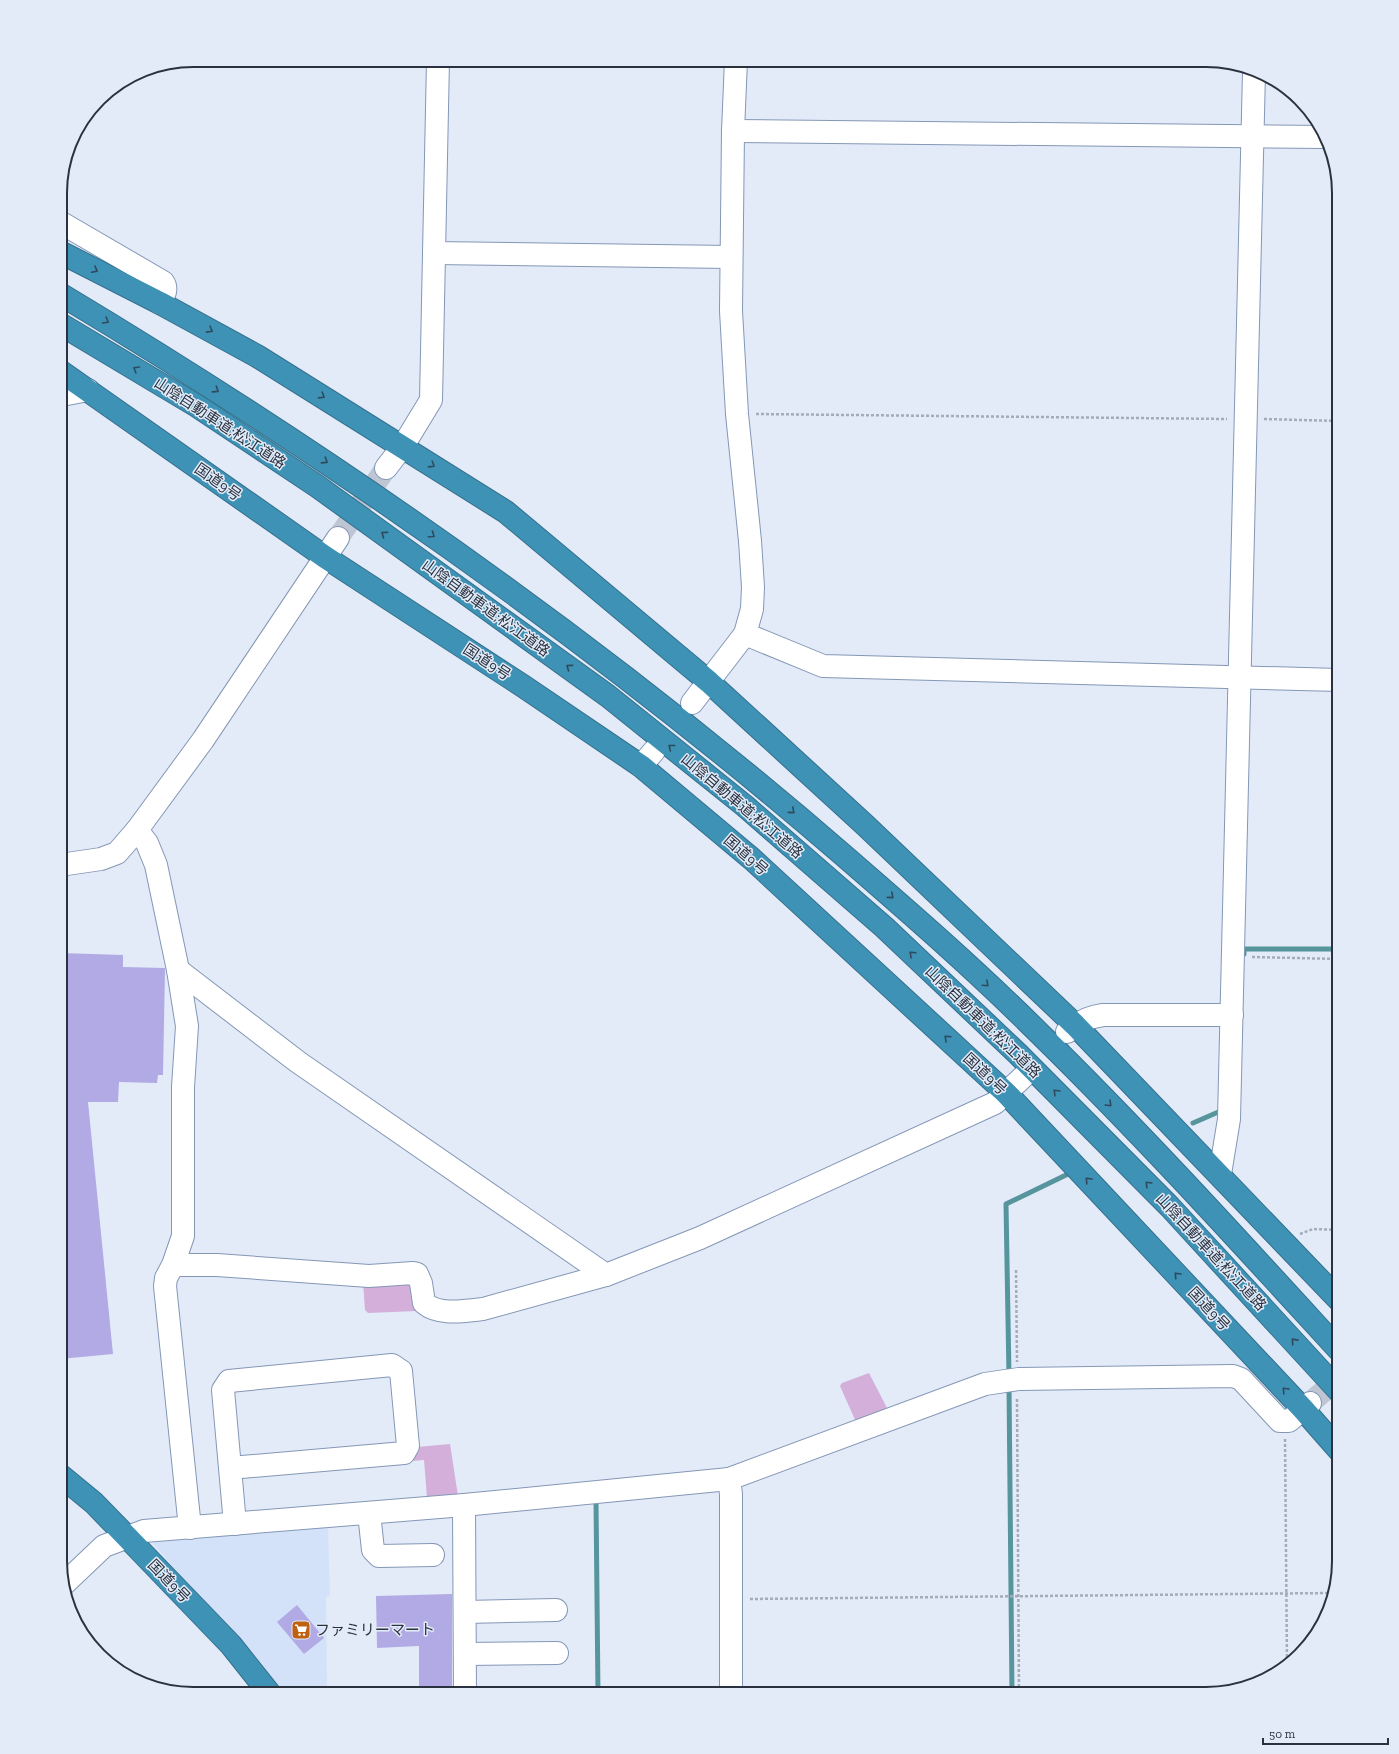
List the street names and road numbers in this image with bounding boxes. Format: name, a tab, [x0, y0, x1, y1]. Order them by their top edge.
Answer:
street label: 山陰自動車道;松江道路	[151, 374, 289, 472]
street label: 国道9号	[191, 459, 245, 505]
street label: 山陰自動車道;松江道路	[419, 556, 553, 660]
street label: 国道9号	[460, 640, 514, 684]
street label: 山陰自動車道;松江道路	[677, 750, 807, 862]
street label: 国道9号	[720, 831, 772, 879]
street label: 山陰自動車道;松江道路	[922, 962, 1044, 1082]
street label: 国道9号	[959, 1049, 1011, 1099]
street label: 山陰自動車道;松江道路	[1152, 1190, 1270, 1314]
street label: 国道9号	[1184, 1283, 1234, 1335]
street label: 国道9号	[144, 1556, 194, 1606]

